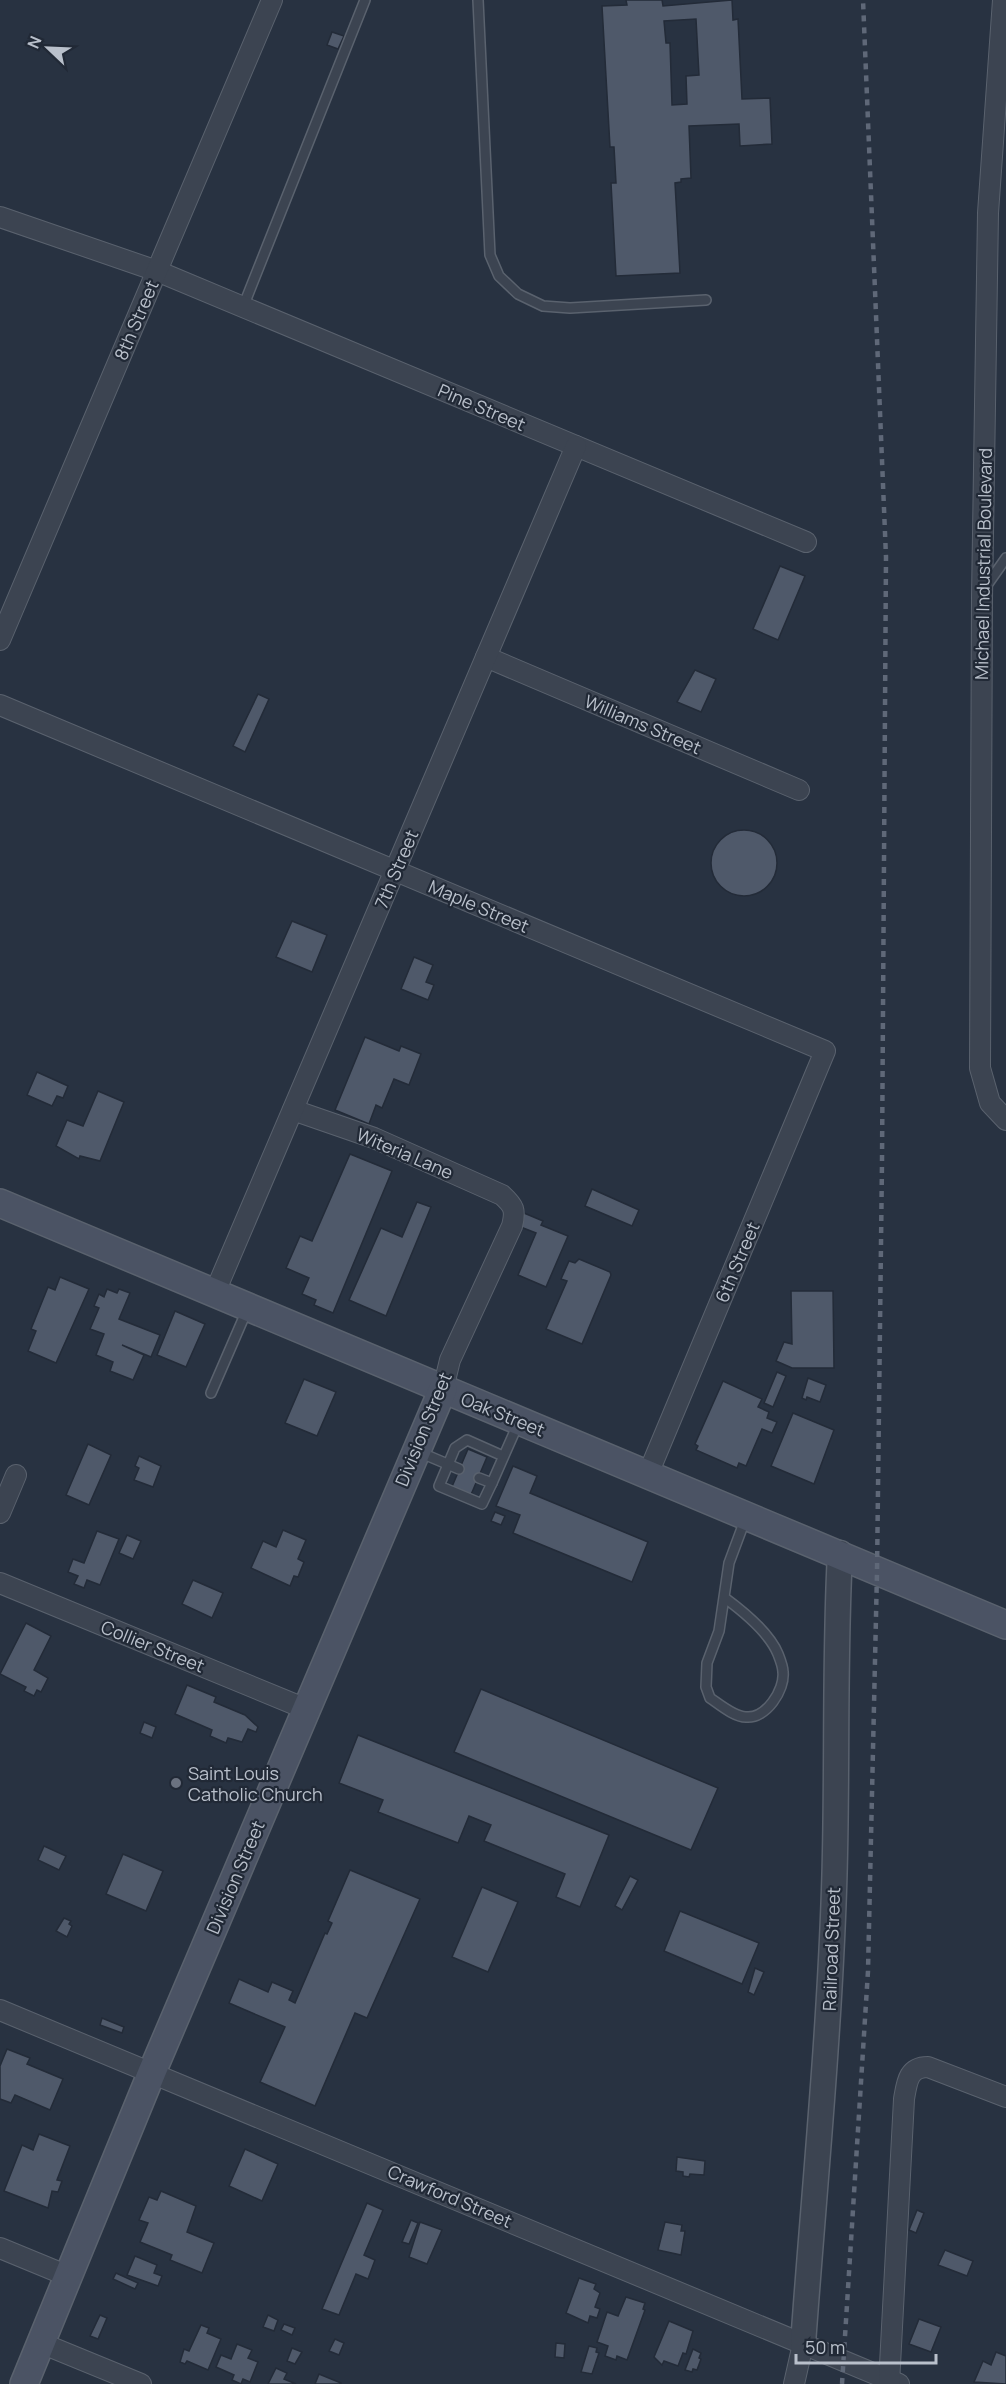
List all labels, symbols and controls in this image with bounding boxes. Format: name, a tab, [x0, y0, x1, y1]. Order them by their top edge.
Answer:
north arrow	[18, 18, 78, 78]
text: N	[22, 33, 47, 52]
street label: 8th Street	[108, 276, 164, 364]
street label: Pine Street	[435, 378, 529, 436]
street label: Michael Industrial Boulevard	[969, 448, 997, 680]
street label: Williams Street	[581, 689, 705, 759]
street label: 7th Street	[369, 826, 423, 912]
street label: Maple Street	[425, 874, 533, 938]
street label: Witeria Lane	[353, 1122, 457, 1184]
street label: 6th Street	[709, 1218, 765, 1306]
street label: Division Street	[389, 1368, 457, 1490]
street label: Oak Street	[458, 1386, 548, 1442]
street label: Collier Street	[98, 1614, 208, 1678]
place label: Saint Louis Catholic Church	[188, 1761, 323, 1806]
marker: Saint Louis Catholic Church	[169, 1776, 183, 1790]
street label: Division Street	[200, 1817, 270, 1937]
street label: Railroad Street	[817, 1887, 845, 2011]
street label: Crawford Street	[384, 2159, 516, 2233]
scale bar	[796, 2327, 936, 2365]
text: 50 m	[805, 2335, 845, 2359]

